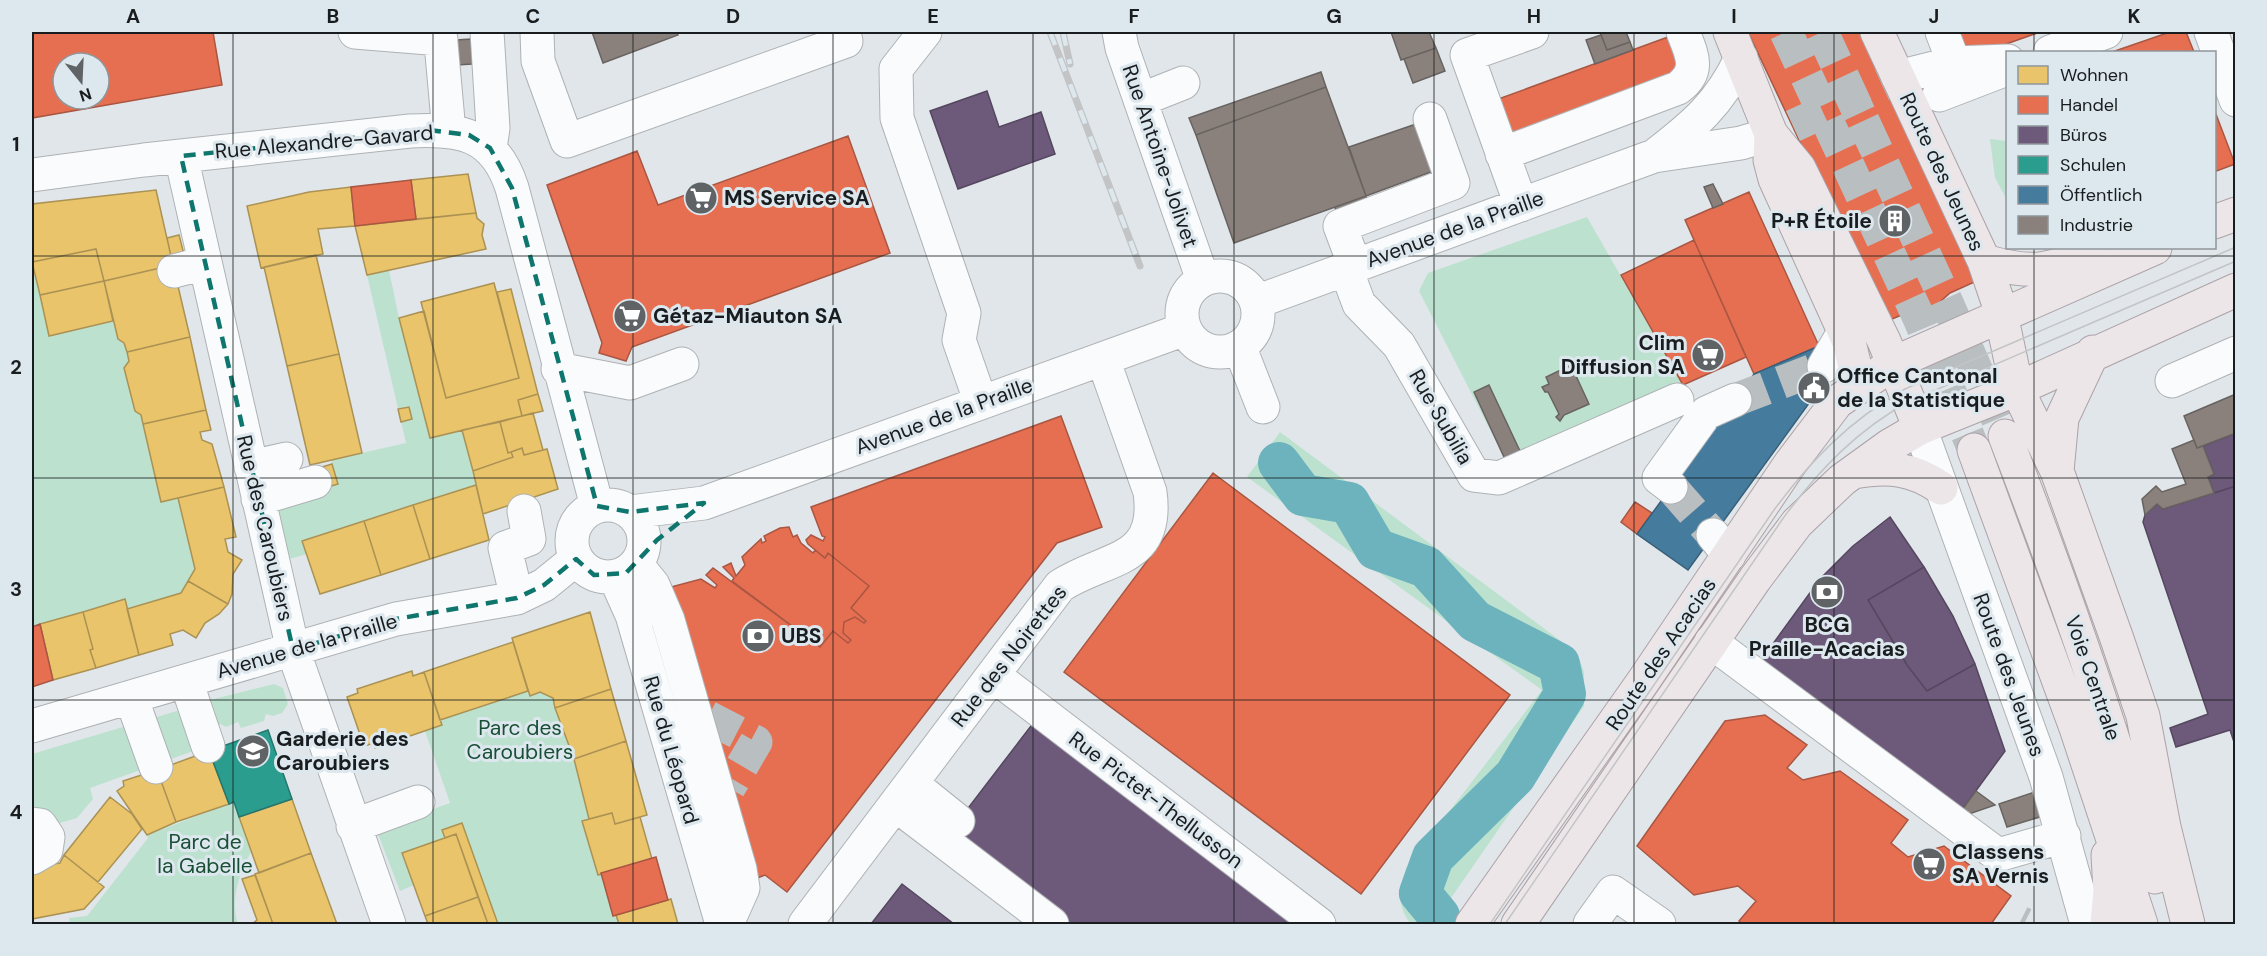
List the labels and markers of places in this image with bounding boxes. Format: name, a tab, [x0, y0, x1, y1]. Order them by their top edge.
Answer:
supermarket icon: MS Service SA	[683, 180, 719, 216]
place label: MS Service SA	[724, 184, 870, 212]
building icon: P+R Étoile	[1877, 203, 1913, 239]
place label: P+R Étoile	[1771, 207, 1872, 235]
supermarket icon: Gétaz-Miauton SA	[612, 298, 648, 334]
place label: Gétaz-Miauton SA	[653, 302, 842, 330]
place label: Clim Diffusion SA	[1561, 329, 1685, 381]
supermarket icon: Clim Diffusion SA	[1690, 337, 1726, 373]
place label: Office Cantonal de la Statistique	[1837, 362, 2005, 414]
public building icon: Office Cantonal de la Statistique	[1796, 370, 1832, 406]
bank icon: BCG Praille-Acacias	[1809, 574, 1845, 610]
place label: BCG Praille-Acacias	[1749, 611, 1905, 663]
bank icon: UBS	[740, 618, 776, 654]
place label: UBS	[781, 622, 821, 650]
place label: Garderie des Caroubiers	[276, 725, 409, 777]
school or university icon: Garderie des Caroubiers	[235, 733, 271, 769]
place label: Classens SA Vernis	[1952, 838, 2049, 890]
supermarket icon: Classens SA Vernis	[1911, 846, 1947, 882]

